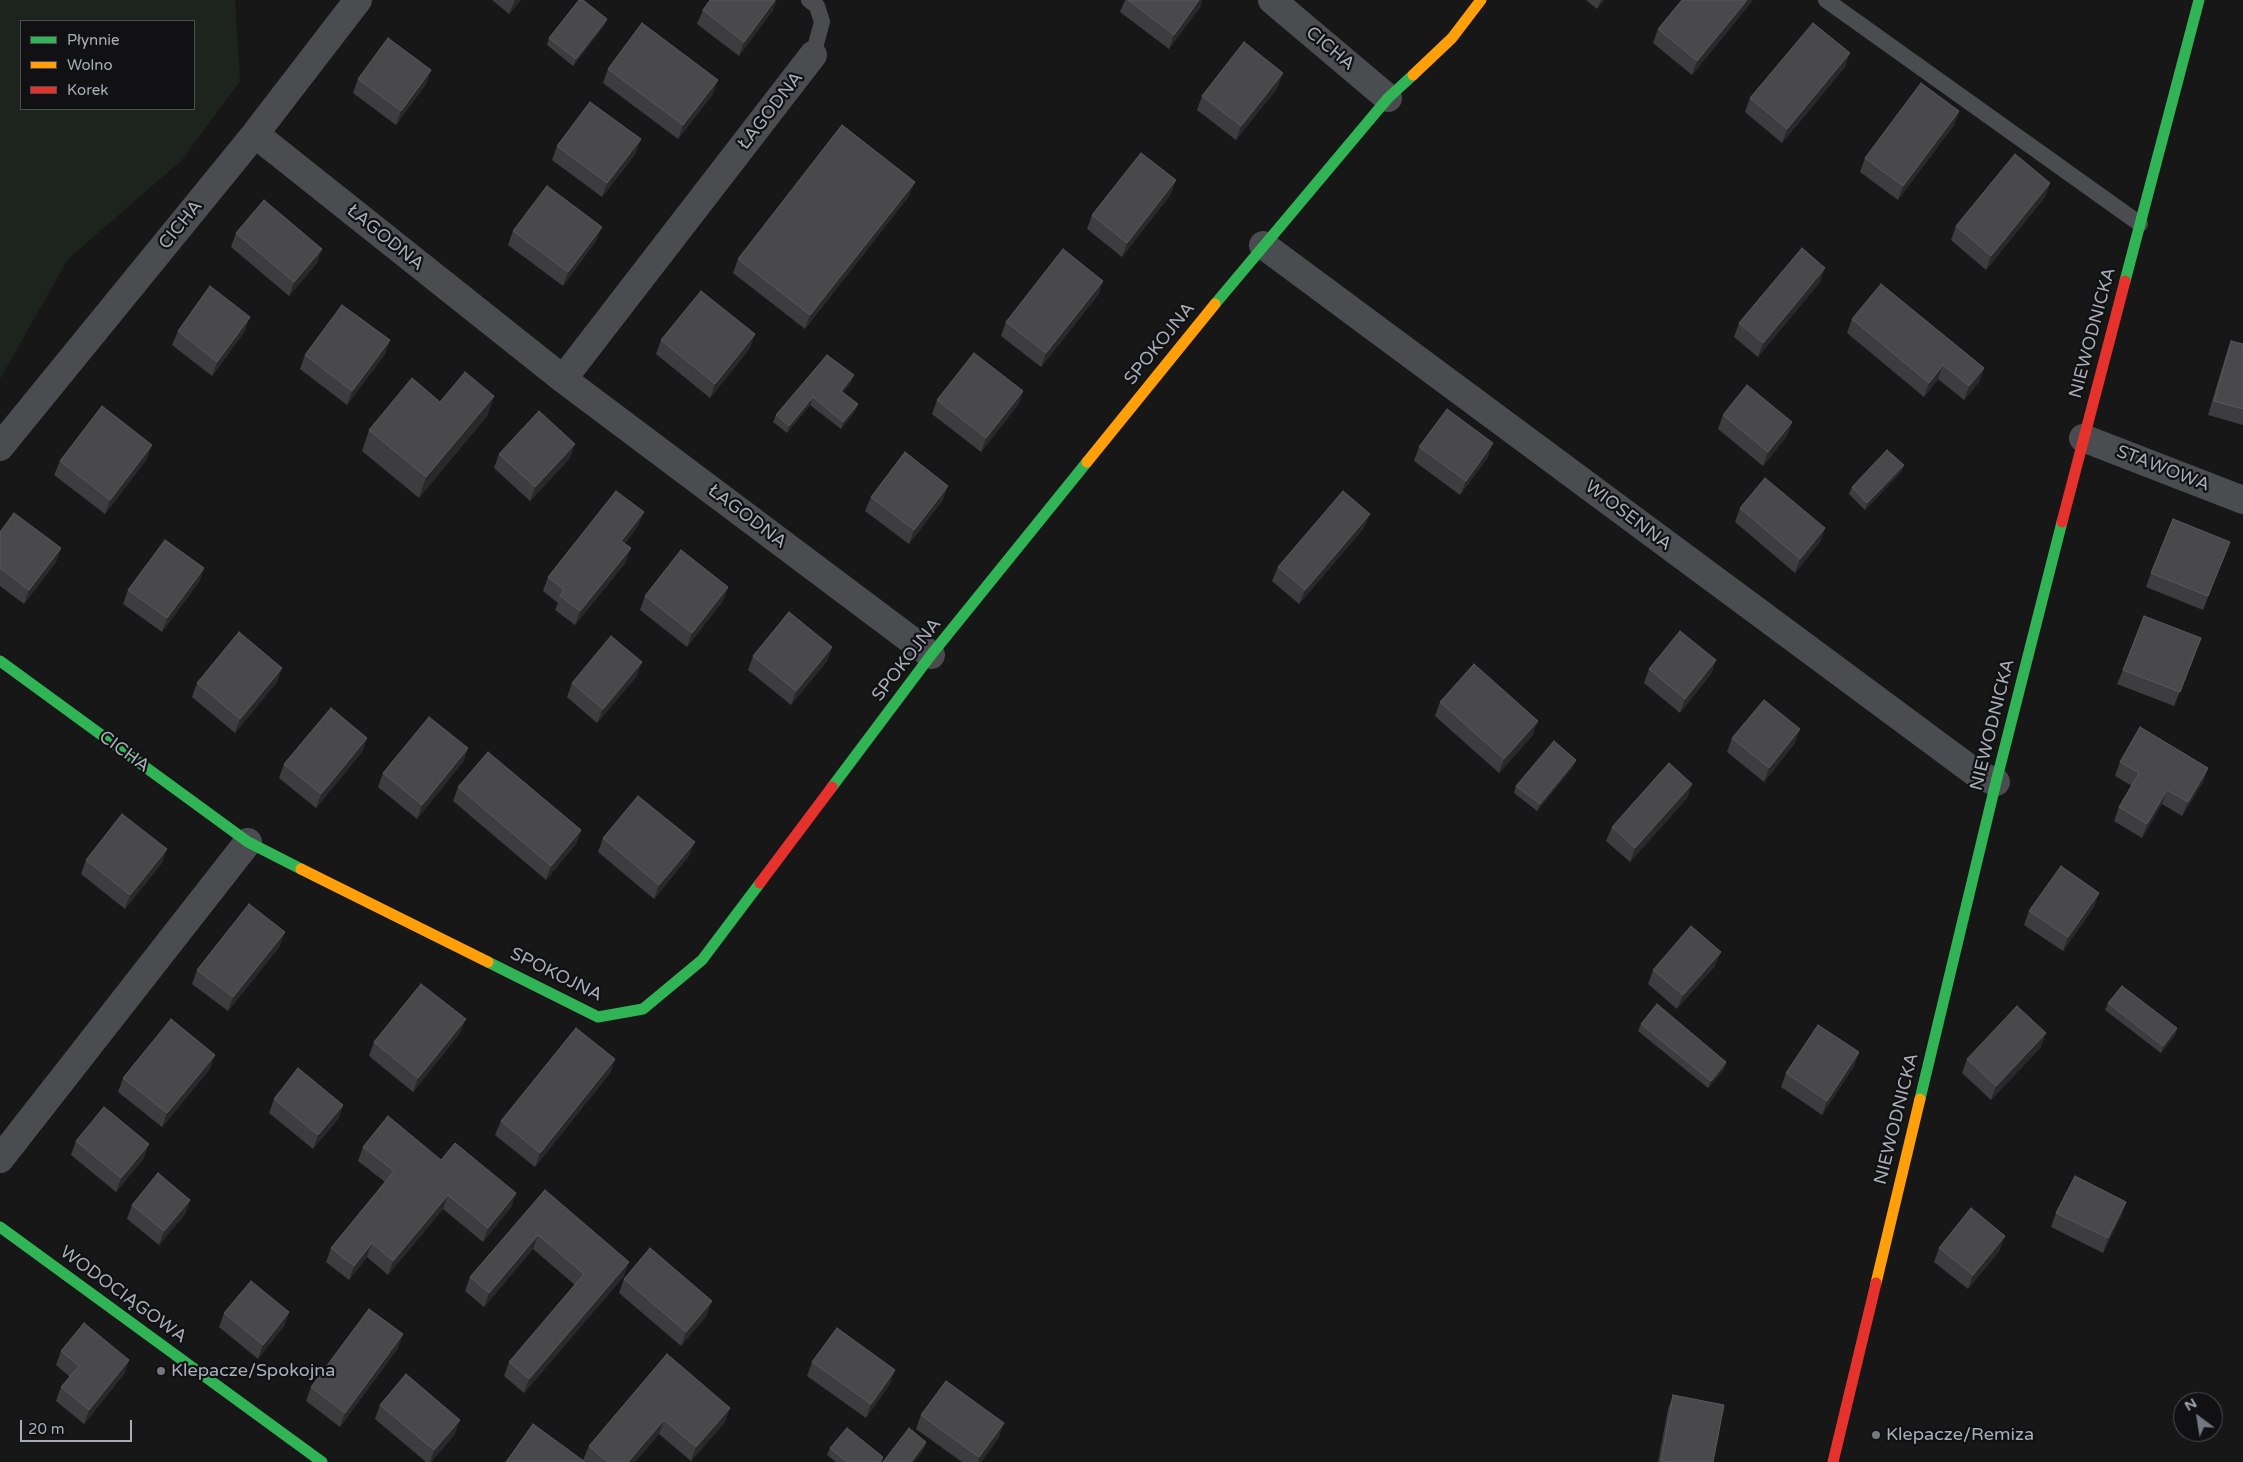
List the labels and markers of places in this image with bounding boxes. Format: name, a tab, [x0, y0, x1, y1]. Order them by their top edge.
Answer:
place label: Klepacze/Spokojna	[171, 1360, 335, 1382]
marker: Klepacze/Spokojna	[155, 1365, 167, 1377]
place label: Klepacze/Remiza	[1886, 1424, 2034, 1446]
marker: Klepacze/Remiza	[1870, 1429, 1882, 1441]

